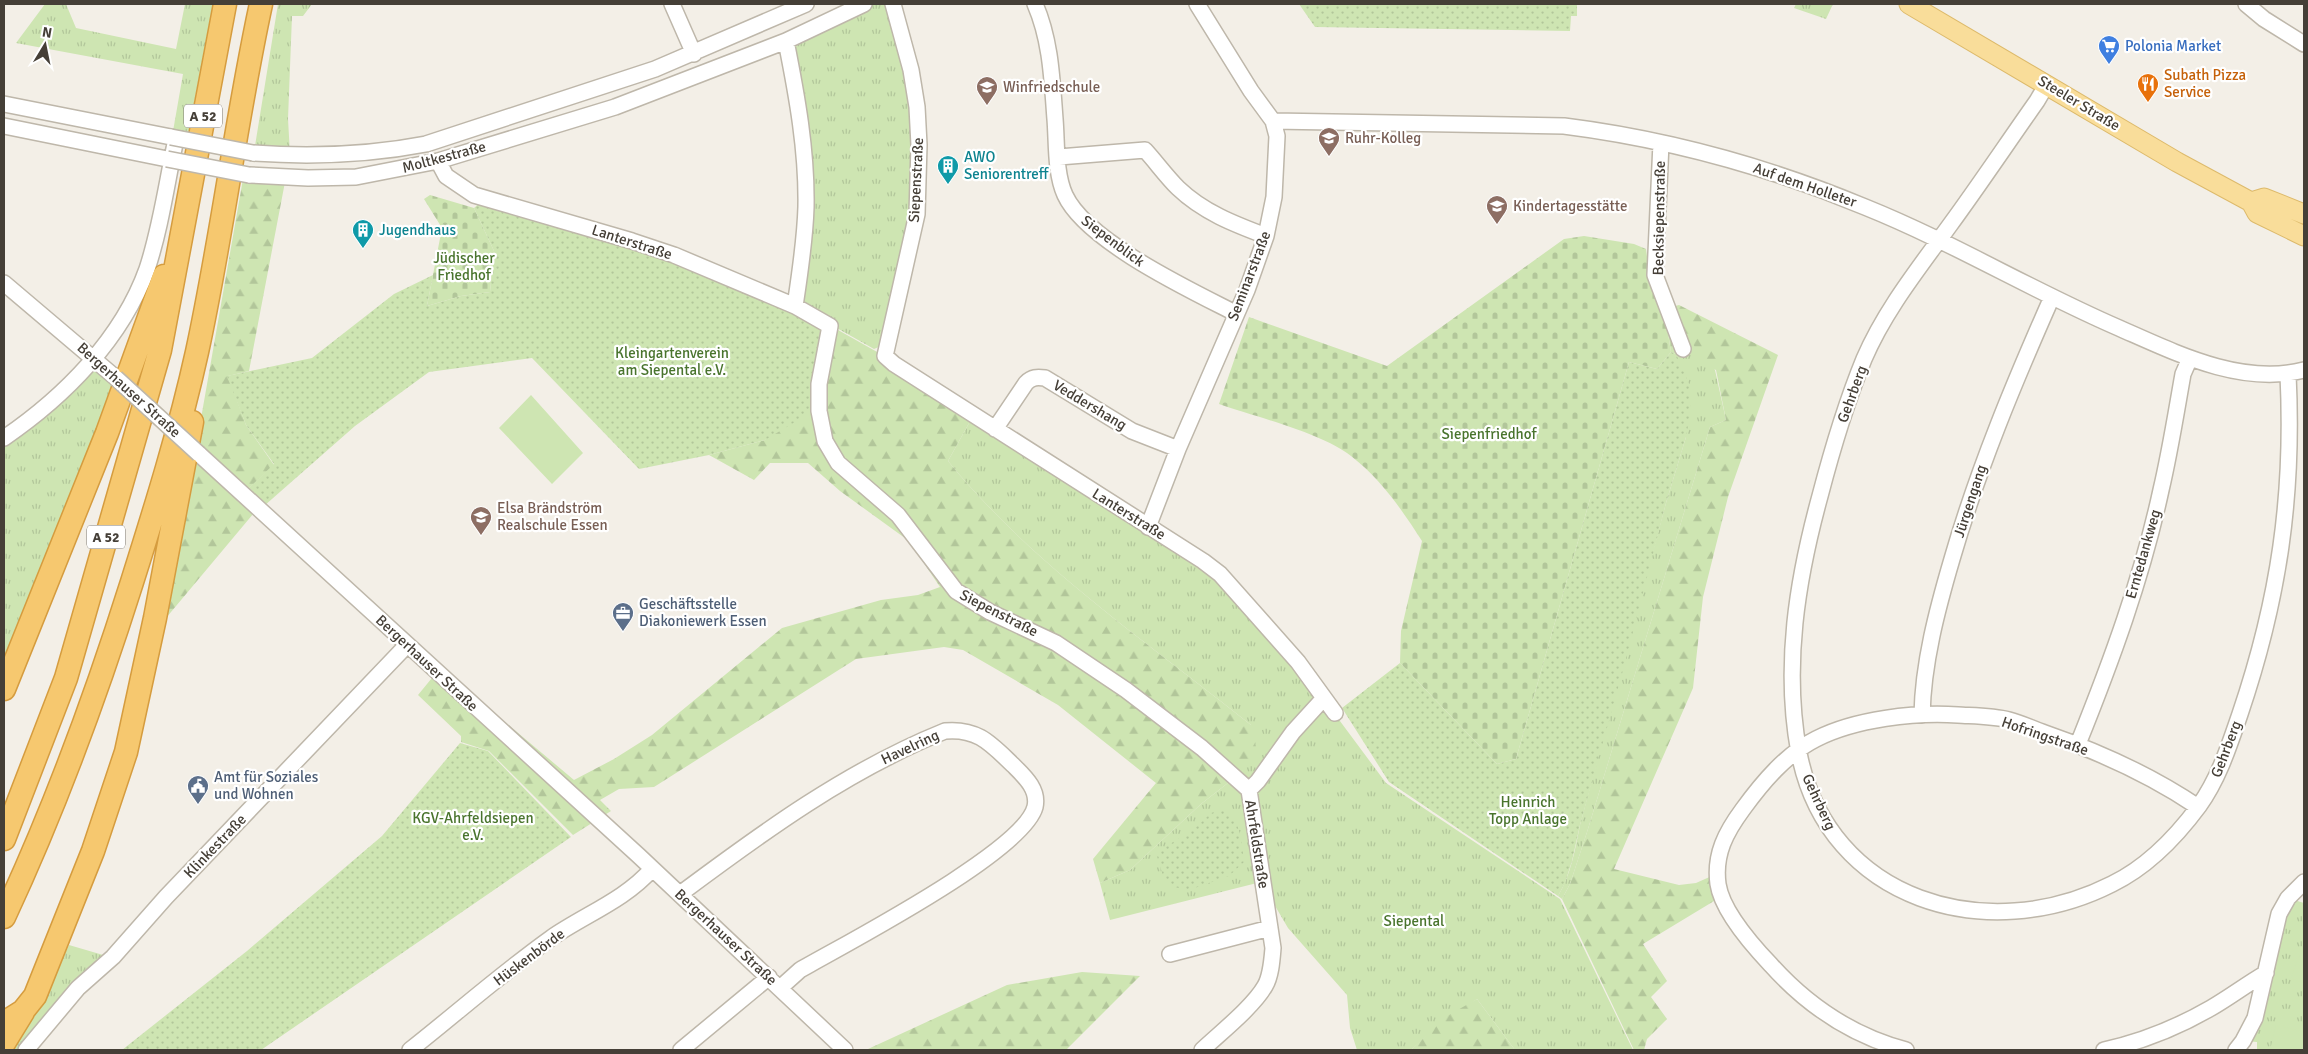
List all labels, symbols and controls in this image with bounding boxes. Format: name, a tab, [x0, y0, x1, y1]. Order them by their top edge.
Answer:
north arrow	[20, 20, 70, 70]
text: N	[41, 23, 53, 42]
supermarket icon: Polonia Market	[2097, 34, 2121, 65]
place label: Polonia Market	[2125, 37, 2221, 55]
place label: Subath Pizza Service	[2164, 66, 2246, 101]
street label: Steeler Straße	[2035, 71, 2123, 135]
restaurant icon: Subath Pizza Service	[2136, 72, 2160, 103]
school or university icon: Winfriedschule	[975, 75, 999, 106]
place label: Winfriedschule	[1003, 78, 1100, 96]
road number: A 52	[184, 104, 222, 128]
school or university icon: Ruhr-Kolleg	[1317, 126, 1341, 157]
place label: Ruhr-Kolleg	[1345, 129, 1421, 147]
street label: Moltkestraße	[400, 137, 488, 177]
street label: Siepenstraße	[905, 137, 927, 223]
place label: AWO Seniorentreff	[964, 148, 1050, 183]
building icon: AWO Seniorentreff	[936, 154, 960, 185]
street label: Auf dem Holleter	[1751, 159, 1860, 211]
street label: Becksiepenstraße	[1649, 160, 1669, 276]
school or university icon: Kindertagesstätte	[1485, 194, 1509, 225]
place label: Kindertagesstätte	[1513, 197, 1627, 215]
street label: Siepenblick	[1078, 211, 1149, 271]
building icon: Jugendhaus	[351, 218, 375, 249]
place label: Jugendhaus	[379, 221, 456, 239]
street label: Lanterstraße	[590, 221, 674, 263]
street label: Seminarstraße	[1224, 228, 1274, 324]
park label: Jüdischer Friedhof	[433, 249, 495, 284]
street label: Bergerhauser Straße	[73, 339, 185, 441]
park label: Kleingartenverein am Siepental e.V.	[615, 344, 729, 379]
street label: Gehrberg	[1833, 363, 1871, 425]
street label: Veddershang	[1050, 376, 1130, 434]
park label: Siepenfriedhof	[1441, 425, 1537, 443]
street label: Jürgengang	[1950, 462, 1990, 540]
street label: Lanterstraße	[1089, 484, 1169, 544]
place label: Elsa Brändström Realschule Essen	[497, 499, 608, 534]
school or university icon: Elsa Brändström Realschule Essen	[469, 505, 493, 536]
street label: Erntedankweg	[2122, 507, 2164, 601]
road number: A 52	[87, 526, 125, 548]
street label: Siepenstraße	[957, 586, 1041, 640]
place label: Geschäftsstelle Diakoniewerk Essen	[639, 595, 767, 630]
office icon: Geschäftsstelle Diakoniewerk Essen	[611, 601, 635, 632]
street label: Bergerhauser Straße	[372, 611, 482, 715]
street label: Hofringstraße	[1999, 713, 2091, 759]
street label: Gehrberg	[2207, 718, 2245, 780]
street label: Havelring	[878, 726, 942, 768]
place label: Amt für Soziales und Wohnen	[214, 768, 319, 803]
street label: Gehrberg	[1798, 771, 1840, 833]
public building icon: Amt für Soziales und Wohnen	[186, 774, 210, 805]
park label: Heinrich Topp Anlage	[1489, 793, 1567, 828]
street label: Ahrfeldstraße	[1241, 798, 1273, 890]
park label: KGV-Ahrfeldsiepen e.V.	[412, 809, 534, 844]
street label: Klinkestraße	[180, 810, 250, 882]
street label: Bergerhauser Straße	[671, 885, 781, 989]
park label: Siepental	[1384, 912, 1444, 930]
street label: Hüskenbörde	[490, 924, 568, 990]

